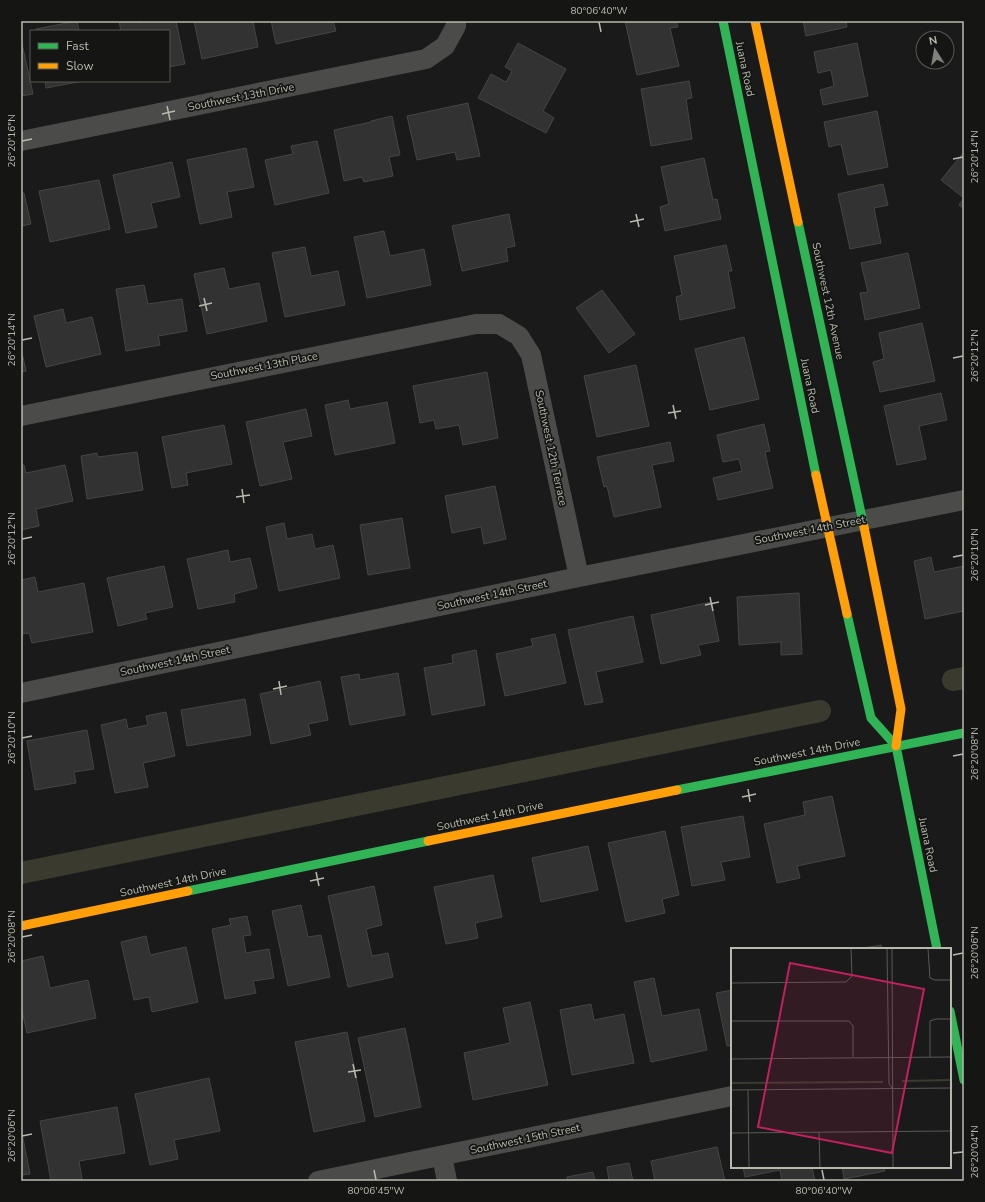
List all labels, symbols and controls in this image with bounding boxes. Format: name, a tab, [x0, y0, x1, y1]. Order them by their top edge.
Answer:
text: 80°06'40"W	[571, 4, 627, 18]
legend	[30, 30, 170, 82]
north arrow	[915, 30, 955, 70]
text: N	[928, 33, 939, 49]
text: Fast	[66, 38, 89, 54]
street label: Juana Road	[732, 39, 758, 98]
text: Slow	[66, 58, 94, 74]
street label: Southwest 13th Drive	[186, 79, 296, 115]
text: 26°20'16"N	[5, 114, 19, 168]
text: 26°20'14"N	[968, 130, 982, 184]
street label: Southwest 12th Avenue	[808, 241, 848, 361]
text: 26°20'14"N	[5, 313, 19, 367]
text: 26°20'12"N	[968, 329, 982, 383]
street label: Southwest 13th Place	[209, 348, 319, 384]
street label: Juana Road	[797, 356, 823, 415]
street label: Southwest 12th Terrace	[531, 389, 571, 508]
text: 26°20'12"N	[5, 512, 19, 566]
street label: Southwest 14th Street	[754, 512, 867, 548]
text: 26°20'10"N	[968, 528, 982, 582]
street label: Southwest 14th Street	[436, 576, 549, 614]
street label: Southwest 14th Street	[119, 642, 232, 680]
text: 26°20'10"N	[5, 711, 19, 765]
text: 26°20'08"N	[968, 727, 982, 781]
street label: Southwest 14th Drive	[752, 734, 862, 770]
street label: Southwest 14th Drive	[435, 797, 545, 835]
street label: Juana Road	[915, 815, 941, 874]
street label: Southwest 14th Drive	[118, 863, 228, 901]
text: 26°20'08"N	[5, 910, 19, 964]
text: 26°20'06"N	[968, 926, 982, 980]
inset map	[731, 948, 951, 1168]
text: 26°20'06"N	[5, 1109, 19, 1163]
street label: Southwest 15th Street	[469, 1120, 582, 1158]
text: 26°20'04"N	[968, 1125, 982, 1179]
text: 80°06'45"W	[348, 1184, 404, 1198]
text: 80°06'40"W	[796, 1184, 852, 1198]

